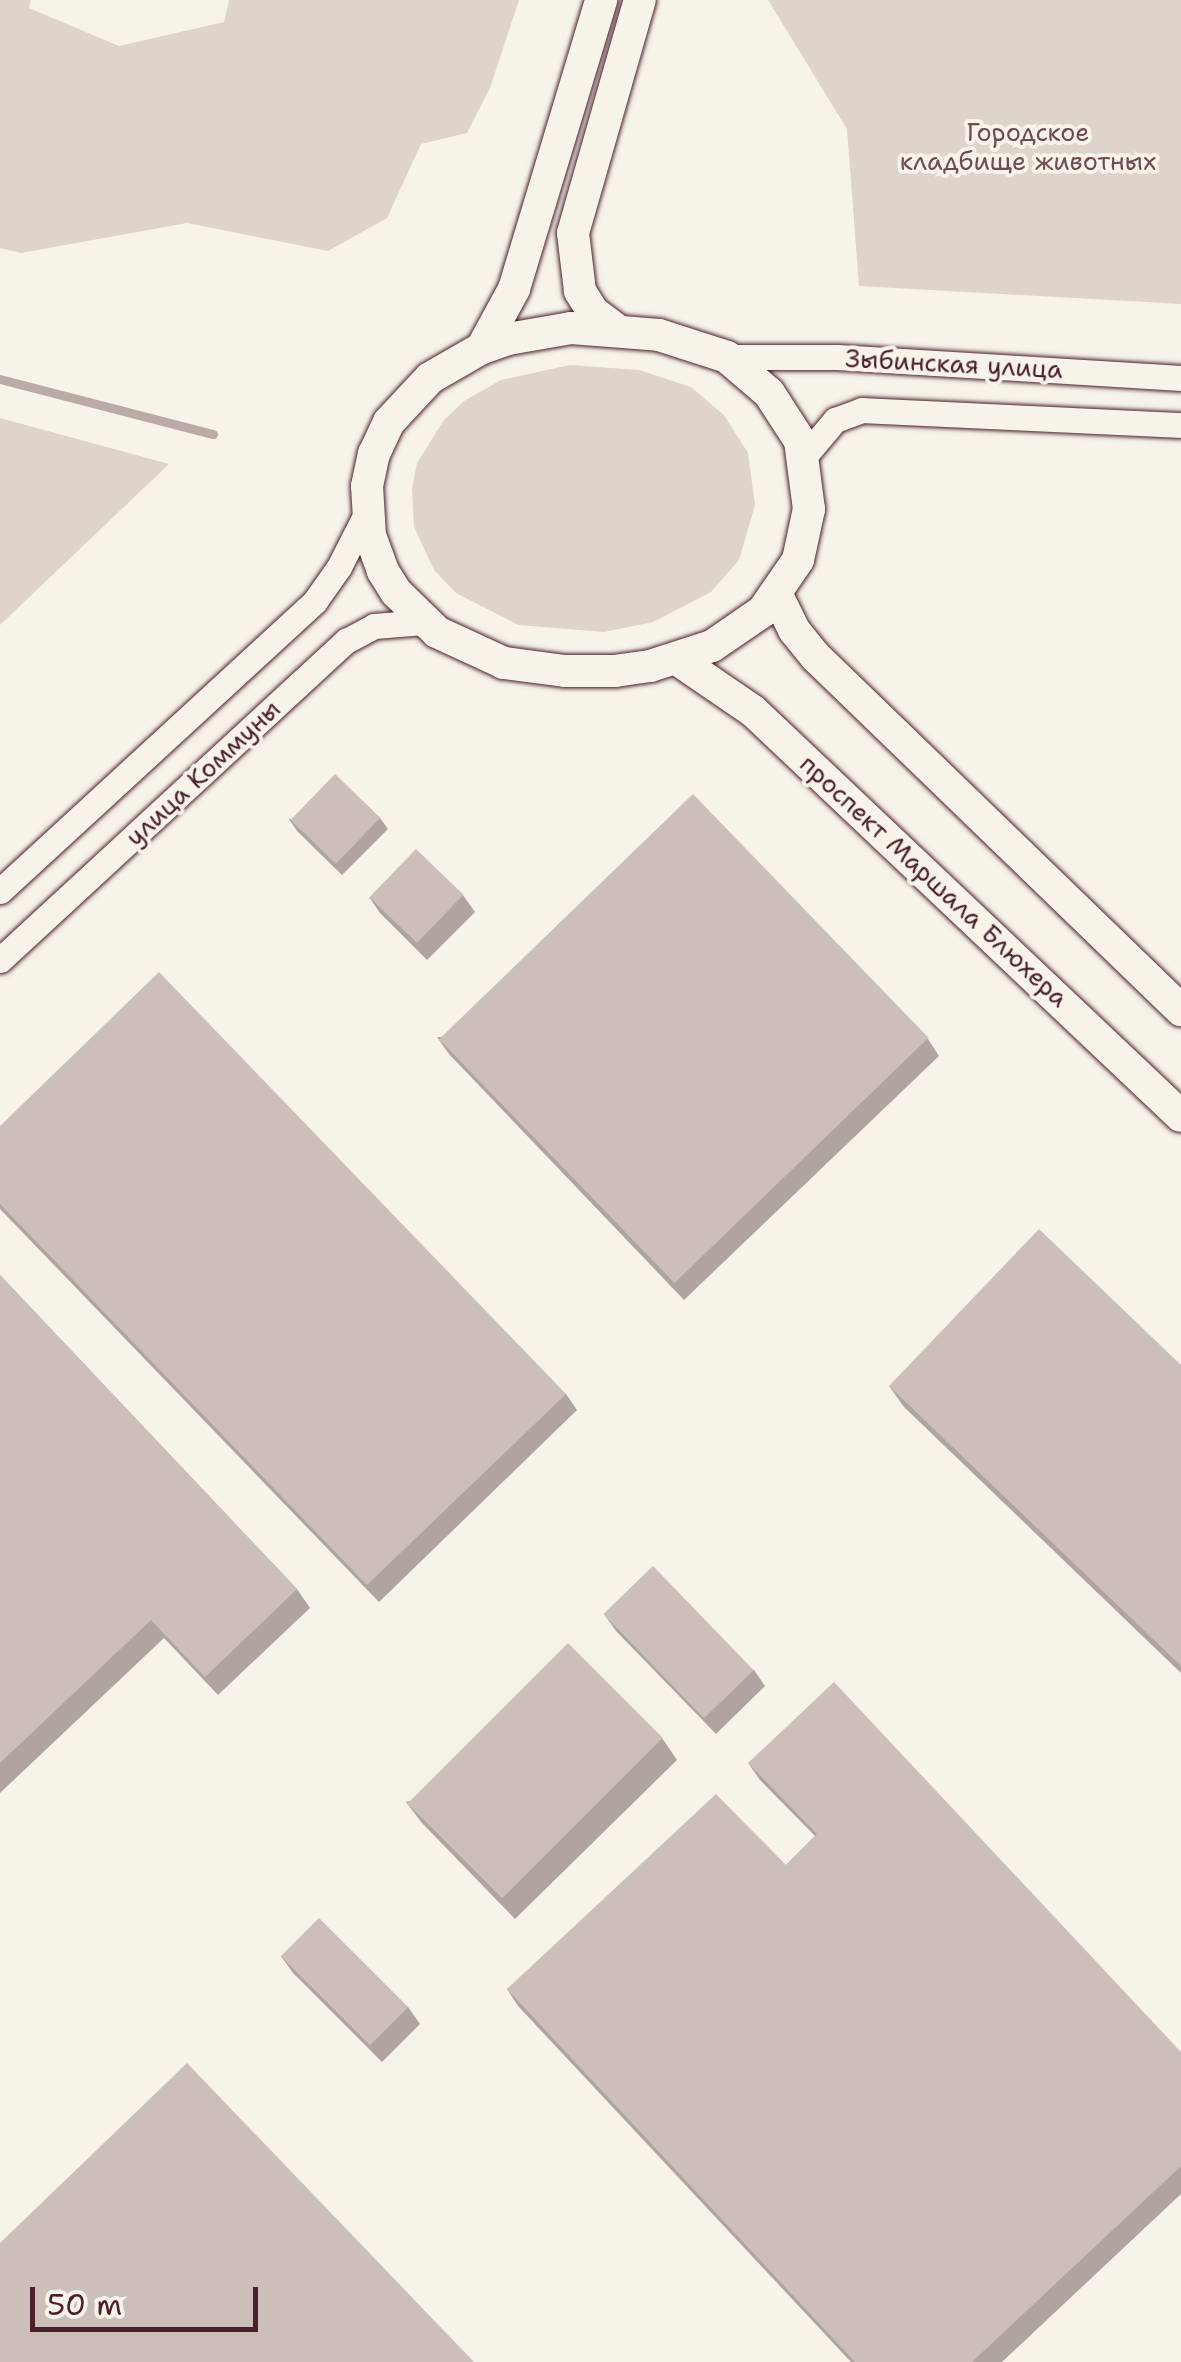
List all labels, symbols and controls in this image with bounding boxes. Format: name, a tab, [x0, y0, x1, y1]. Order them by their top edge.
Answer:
park label: Городское кладбище животных	[900, 118, 1156, 177]
street label: Зыбинская улица	[845, 343, 1063, 385]
street label: улица Коммуны	[120, 694, 286, 852]
street label: проспект Маршала Блюхера	[794, 749, 1074, 1013]
scale bar	[35, 2267, 262, 2329]
text: 50 m	[47, 2284, 122, 2325]

